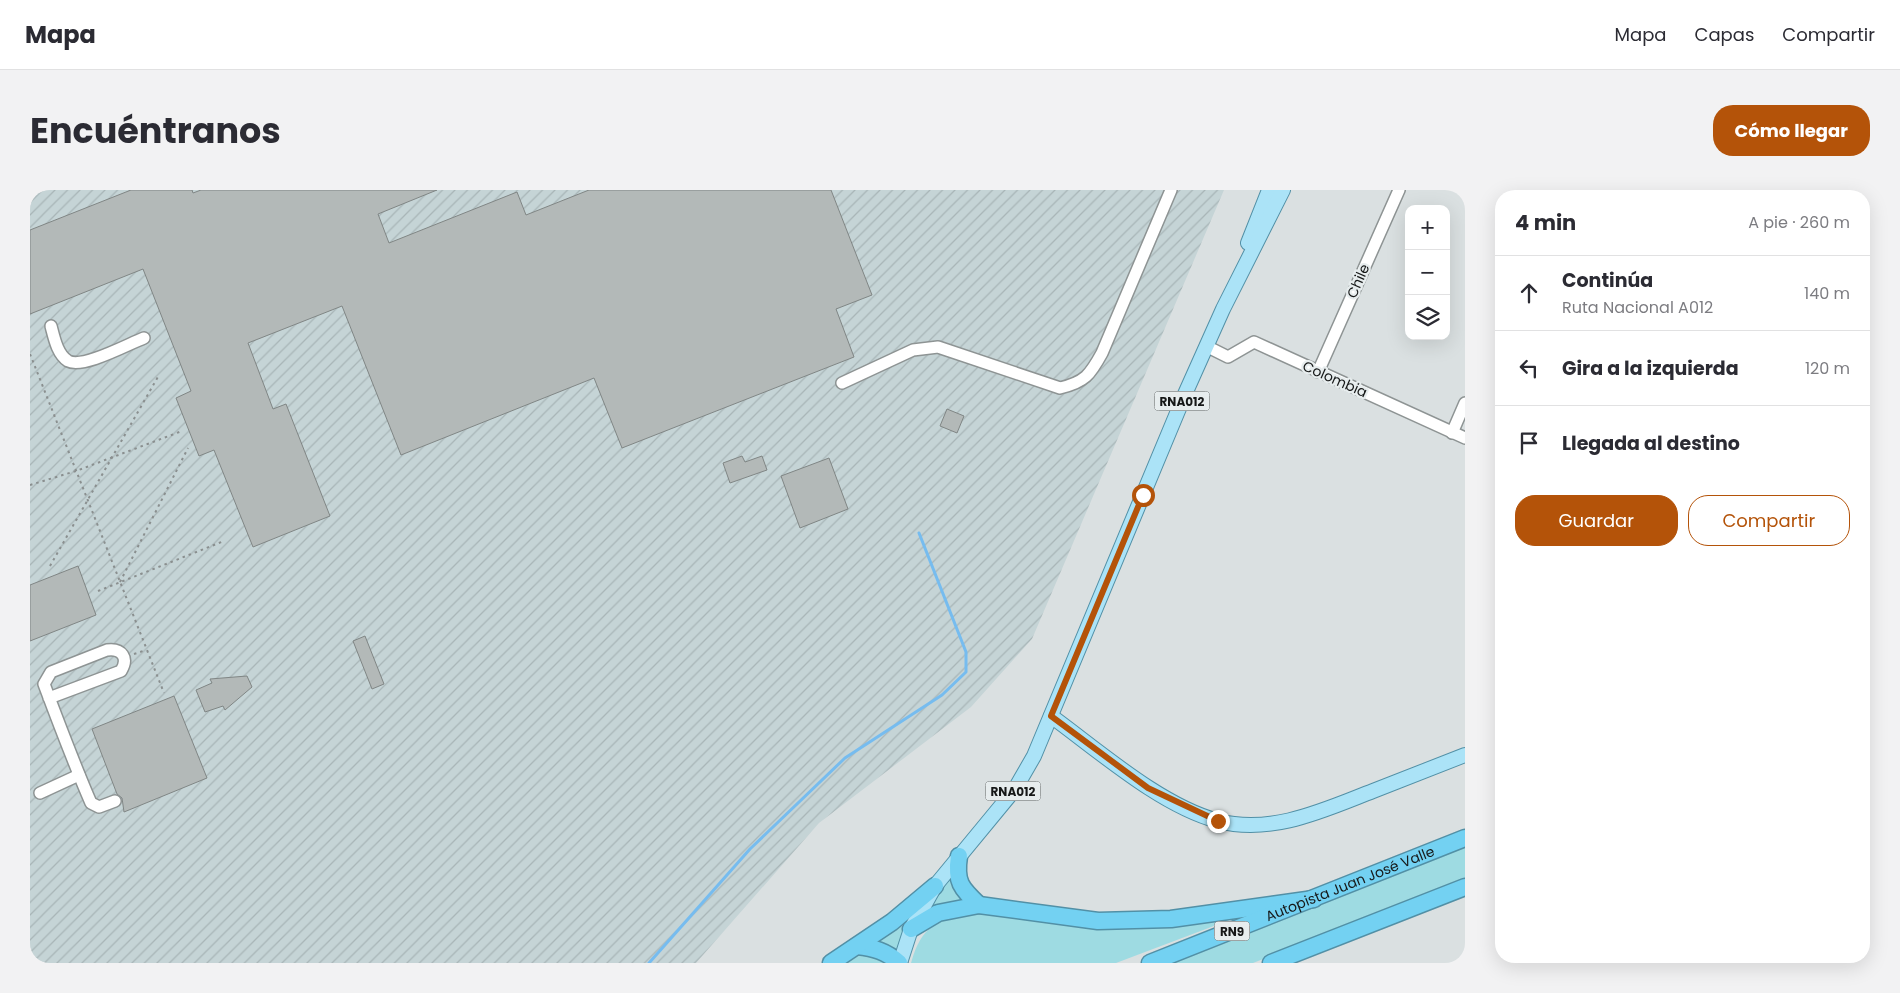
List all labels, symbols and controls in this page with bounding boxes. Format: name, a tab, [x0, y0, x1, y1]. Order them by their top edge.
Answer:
text: Mapa	[25, 18, 96, 51]
text: Mapa	[1614, 22, 1667, 47]
text: Capas	[1695, 22, 1754, 47]
text: Compartir	[1782, 22, 1875, 47]
button: Cómo llegar	[1713, 105, 1870, 156]
text: Encuéntranos	[30, 106, 281, 155]
map controls	[1405, 205, 1450, 340]
button: +	[1405, 205, 1450, 250]
text: 4 min	[1515, 208, 1576, 237]
text: A pie · 260 m	[1748, 211, 1850, 234]
button: −	[1405, 250, 1450, 295]
street label: Chile	[1342, 261, 1374, 301]
text: Continúa	[1562, 267, 1653, 294]
icon: ahead	[1515, 279, 1543, 307]
text: 140 m	[1804, 282, 1850, 305]
button: layers	[1405, 295, 1450, 340]
text: Ruta Nacional A012	[1562, 296, 1713, 319]
icon: left	[1515, 354, 1543, 382]
text: Gira a la izquierda	[1562, 355, 1739, 382]
street label: Colombia	[1299, 356, 1371, 402]
text: 120 m	[1805, 357, 1850, 380]
road number: RNA012	[1154, 392, 1210, 410]
icon: arrive	[1515, 429, 1543, 457]
text: Llegada al destino	[1562, 430, 1740, 457]
route start	[1132, 484, 1155, 507]
button: Guardar	[1515, 495, 1678, 546]
button: Compartir	[1688, 495, 1850, 546]
road number: RNA012	[986, 782, 1040, 800]
route end	[1207, 810, 1230, 833]
street label: Autopista Juan José Valle	[1262, 841, 1438, 926]
road number: RN9	[1214, 921, 1250, 940]

